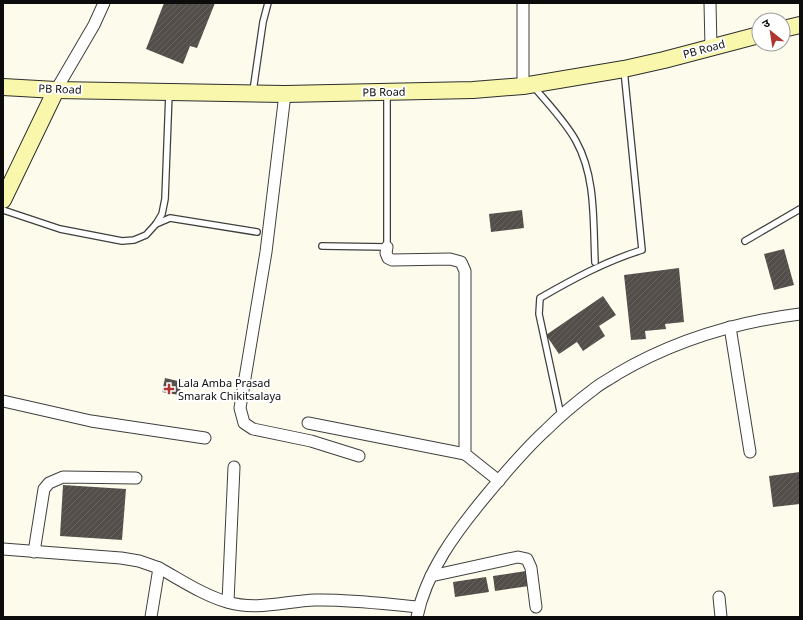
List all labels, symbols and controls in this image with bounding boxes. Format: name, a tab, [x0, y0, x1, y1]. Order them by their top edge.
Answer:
north arrow	[751, 12, 791, 52]
text: उ	[760, 16, 773, 32]
street label: PB Road	[682, 38, 727, 62]
street label: PB Road	[38, 82, 82, 98]
street label: PB Road	[362, 86, 406, 100]
place label: Lala Amba Prasad Smarak Chikitsalaya	[178, 377, 281, 404]
marker: Lala Amba Prasad Smarak Chikitsalaya	[163, 383, 175, 395]

